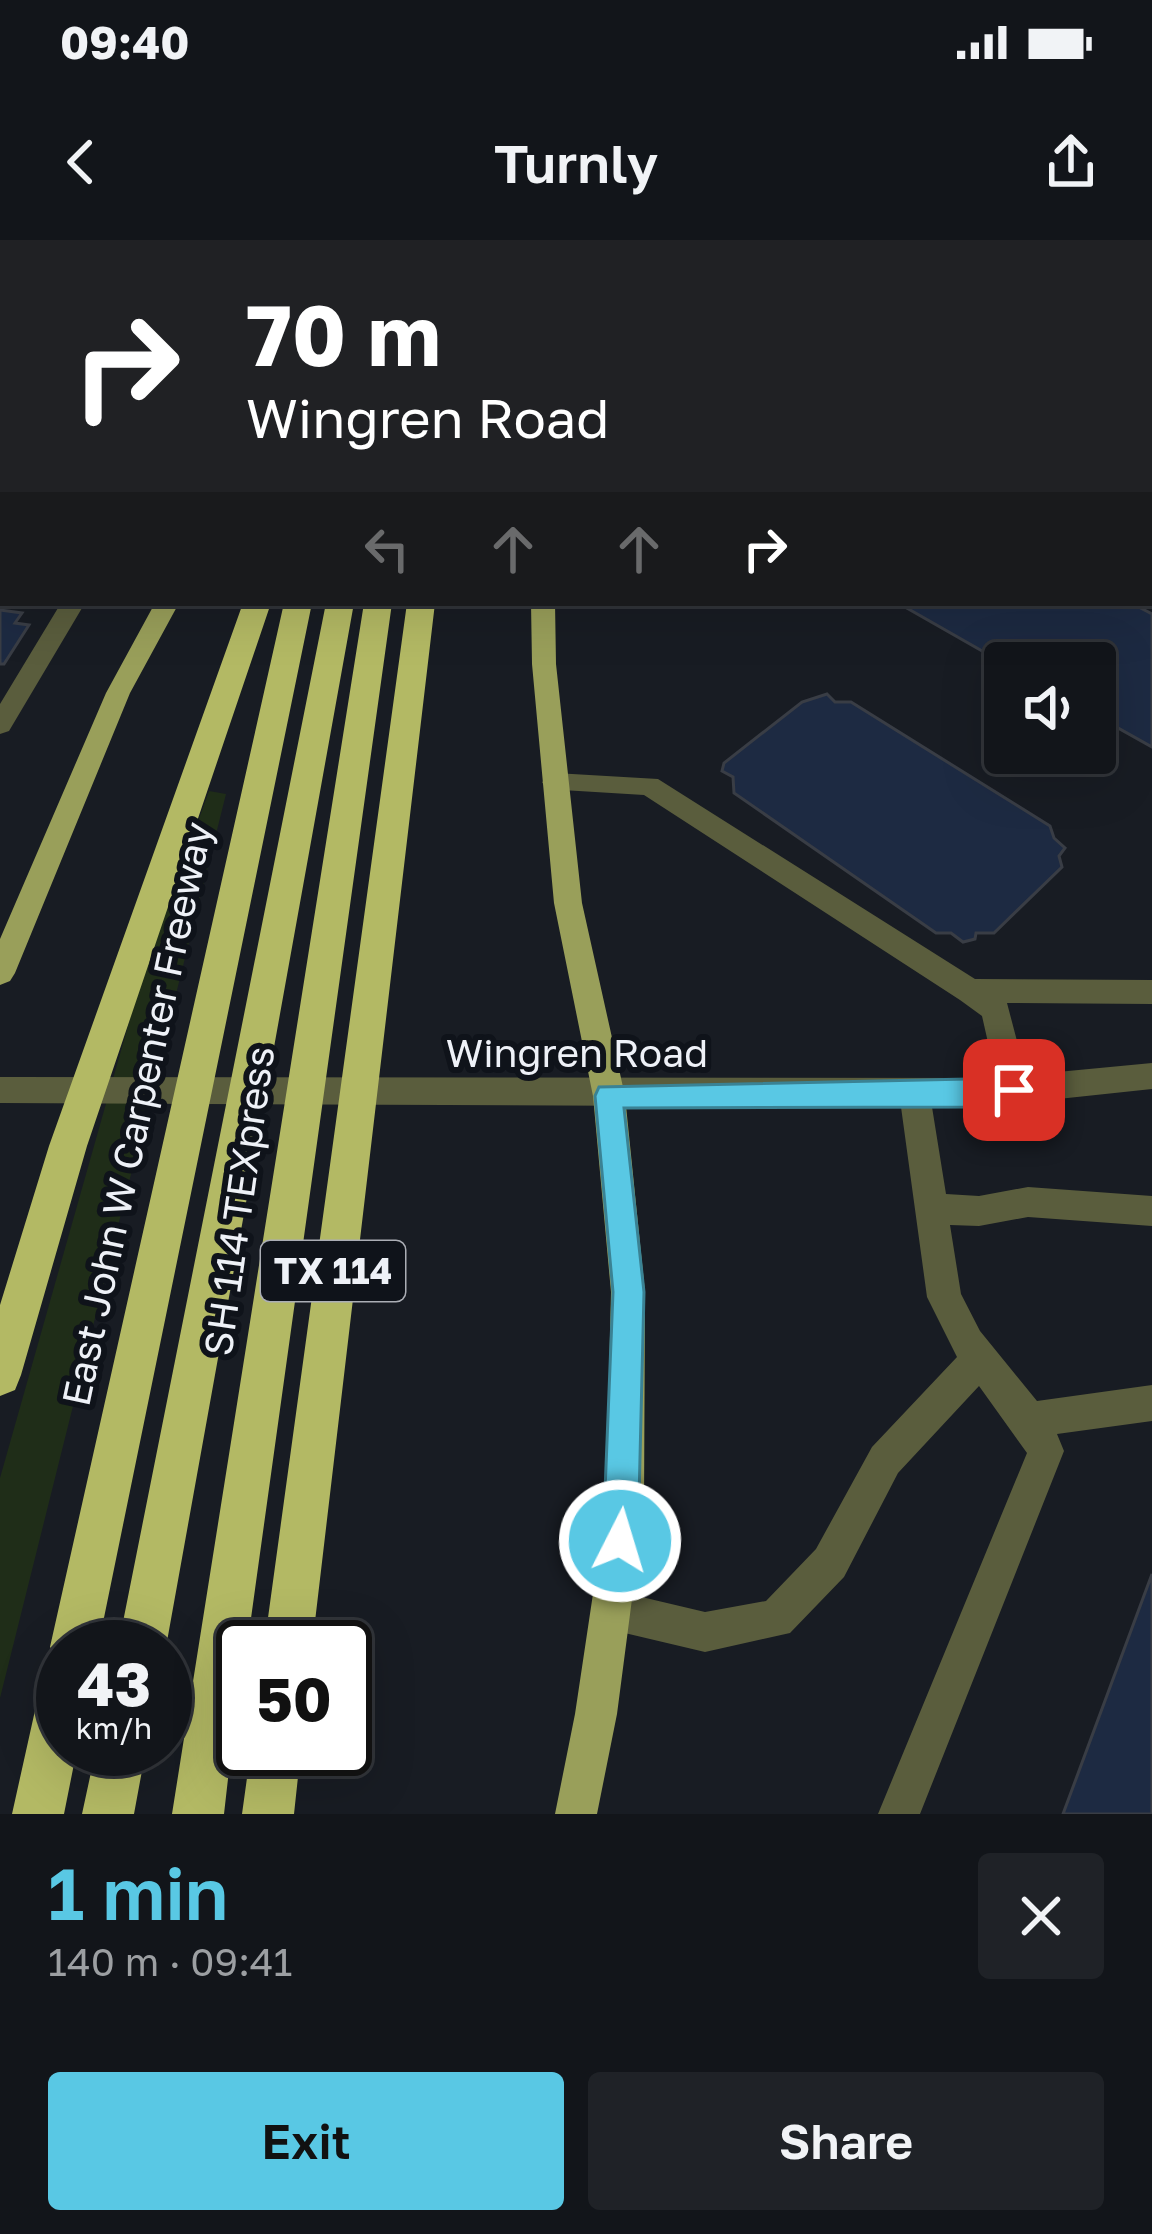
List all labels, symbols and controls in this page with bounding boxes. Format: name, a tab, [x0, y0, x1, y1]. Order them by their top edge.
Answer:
text: 09:40	[60, 15, 190, 69]
icon: back	[48, 129, 114, 195]
icon: share	[1038, 129, 1104, 195]
text: Turnly	[494, 130, 658, 195]
text: 70 m	[246, 284, 441, 384]
icon: right	[48, 288, 204, 444]
text: Wingren Road	[246, 385, 610, 450]
icon: left	[354, 516, 420, 582]
icon: ahead	[480, 516, 546, 582]
icon: ahead	[606, 516, 672, 582]
icon: right	[732, 516, 798, 582]
map controls	[984, 642, 1116, 774]
button: sound	[984, 642, 1116, 774]
street label: East John W Carpenter Freeway	[52, 818, 221, 1410]
street label: Wingren Road	[446, 1029, 708, 1076]
pin	[963, 1039, 1065, 1141]
street label: SH 114 TEXpress	[194, 1043, 284, 1359]
icon: arrive	[981, 1057, 1047, 1123]
road number: TX 114	[261, 1241, 405, 1301]
position arrow	[557, 1478, 683, 1604]
speed limit sign: 50	[216, 1620, 372, 1776]
text: 43	[77, 1647, 151, 1719]
text: km/h	[76, 1710, 152, 1746]
text: 1 min	[48, 1849, 228, 1936]
button: close	[978, 1853, 1104, 1979]
text: 140 m · 09:41	[48, 1938, 293, 1985]
button: Exit	[48, 2072, 564, 2210]
button: Share	[588, 2072, 1104, 2210]

